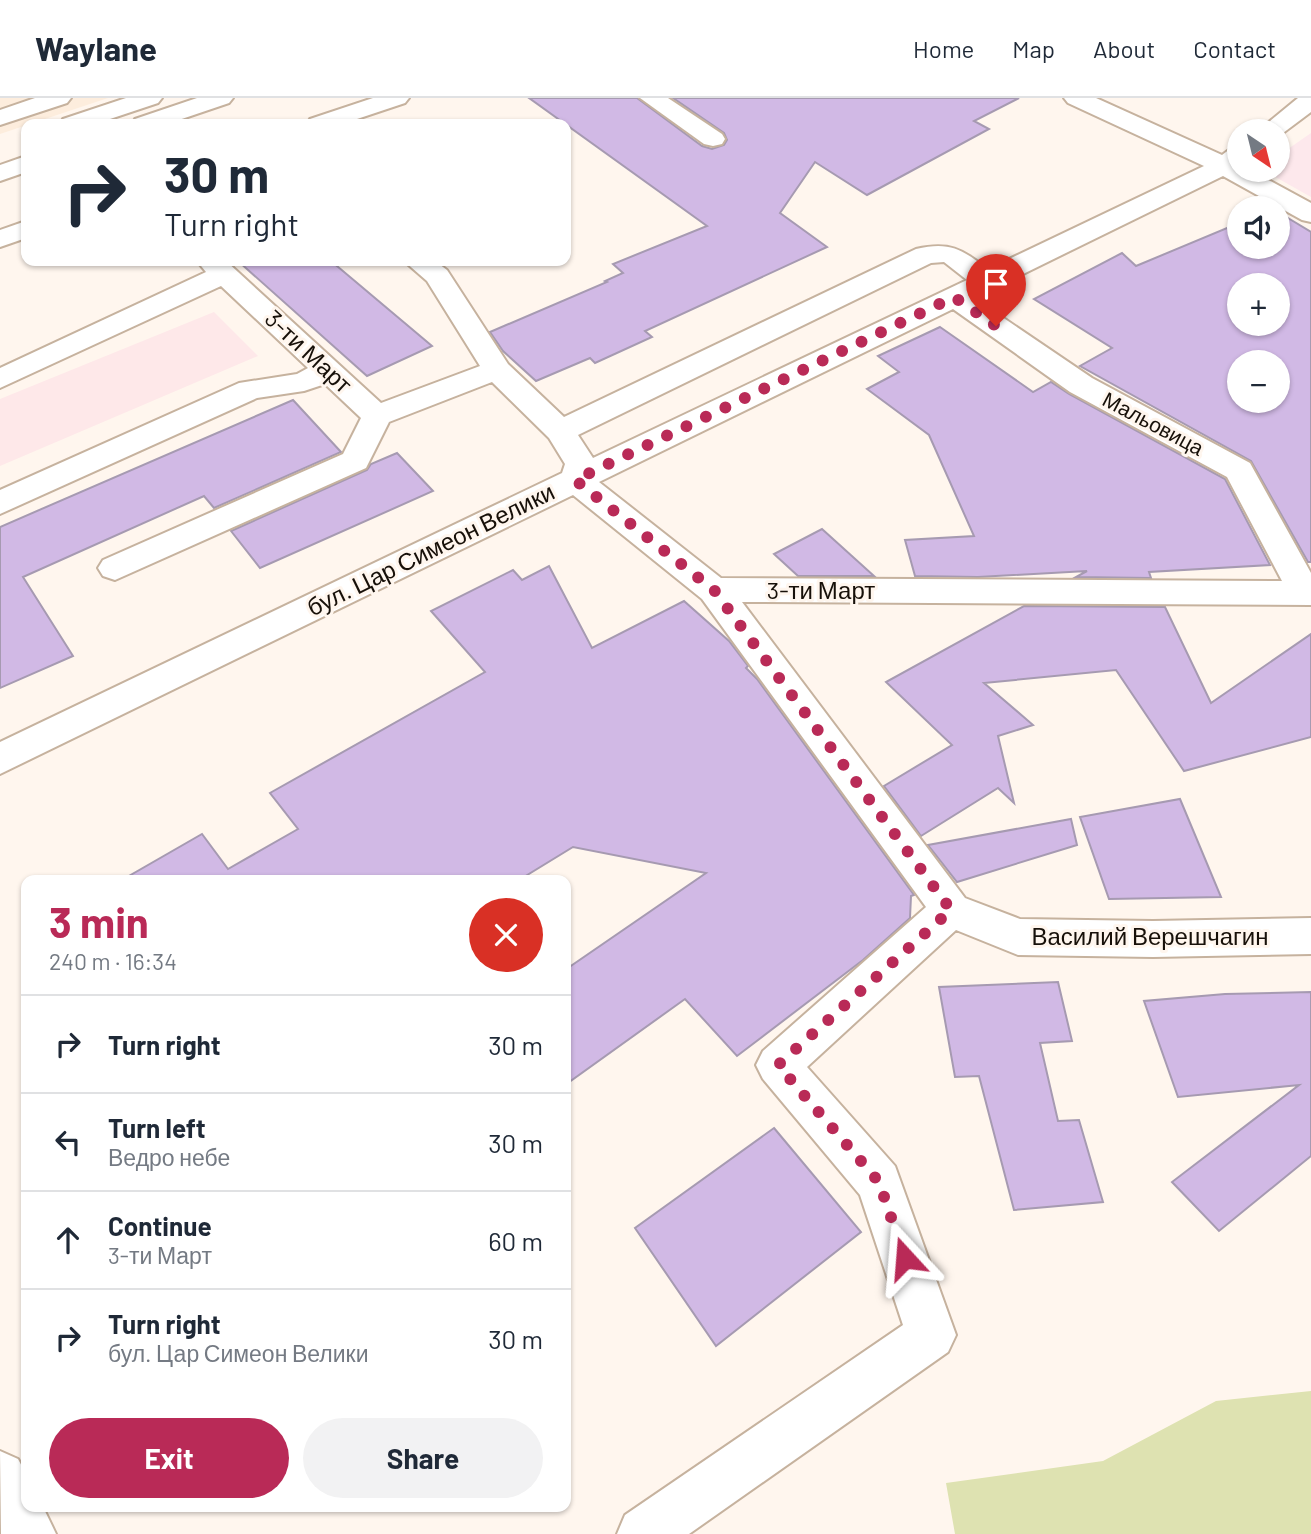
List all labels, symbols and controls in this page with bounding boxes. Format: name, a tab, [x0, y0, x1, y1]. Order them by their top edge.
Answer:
text: Waylane	[35, 28, 157, 68]
text: Home	[913, 34, 974, 63]
text: Map	[1012, 34, 1055, 63]
text: About	[1093, 34, 1155, 63]
text: Contact	[1193, 34, 1276, 63]
north arrow	[1227, 119, 1290, 182]
map controls	[1227, 119, 1290, 413]
text: 30 m	[164, 144, 269, 203]
icon: right	[49, 147, 140, 238]
button: sound	[1227, 196, 1290, 259]
text: Turn right	[164, 204, 299, 242]
pin	[966, 254, 1026, 326]
icon: arrive	[977, 265, 1015, 303]
button: +	[1227, 273, 1290, 336]
street label: 3-ти Март	[259, 303, 359, 398]
button: −	[1227, 350, 1290, 413]
street label: Мальовица	[1099, 386, 1209, 460]
street label: бул. Цар Симеон Велики	[302, 476, 559, 621]
street label: 3-ти Март	[767, 575, 875, 604]
text: 3 min	[49, 896, 149, 946]
button: close	[469, 898, 543, 972]
street label: Василий Верешчагин	[1032, 921, 1268, 950]
text: 240 m · 16:34	[49, 947, 177, 975]
icon: right	[49, 1025, 87, 1063]
text: Turn right	[108, 1029, 221, 1060]
text: 30 m	[488, 1029, 543, 1060]
text: Turn left	[108, 1112, 206, 1143]
icon: left	[49, 1123, 87, 1161]
text: 30 m	[488, 1127, 543, 1158]
text: Ведро небе	[108, 1143, 230, 1171]
text: Continue	[108, 1210, 212, 1241]
icon: ahead	[49, 1221, 87, 1259]
position arrow	[868, 1221, 942, 1295]
text: 60 m	[488, 1225, 543, 1256]
text: 3-ти Март	[108, 1241, 212, 1269]
text: Turn right	[108, 1308, 221, 1339]
icon: right	[49, 1319, 87, 1357]
text: 30 m	[488, 1323, 543, 1354]
text: бул. Цар Симеон Велики	[108, 1339, 368, 1367]
button: Exit	[49, 1418, 289, 1498]
button: Share	[303, 1418, 543, 1498]

